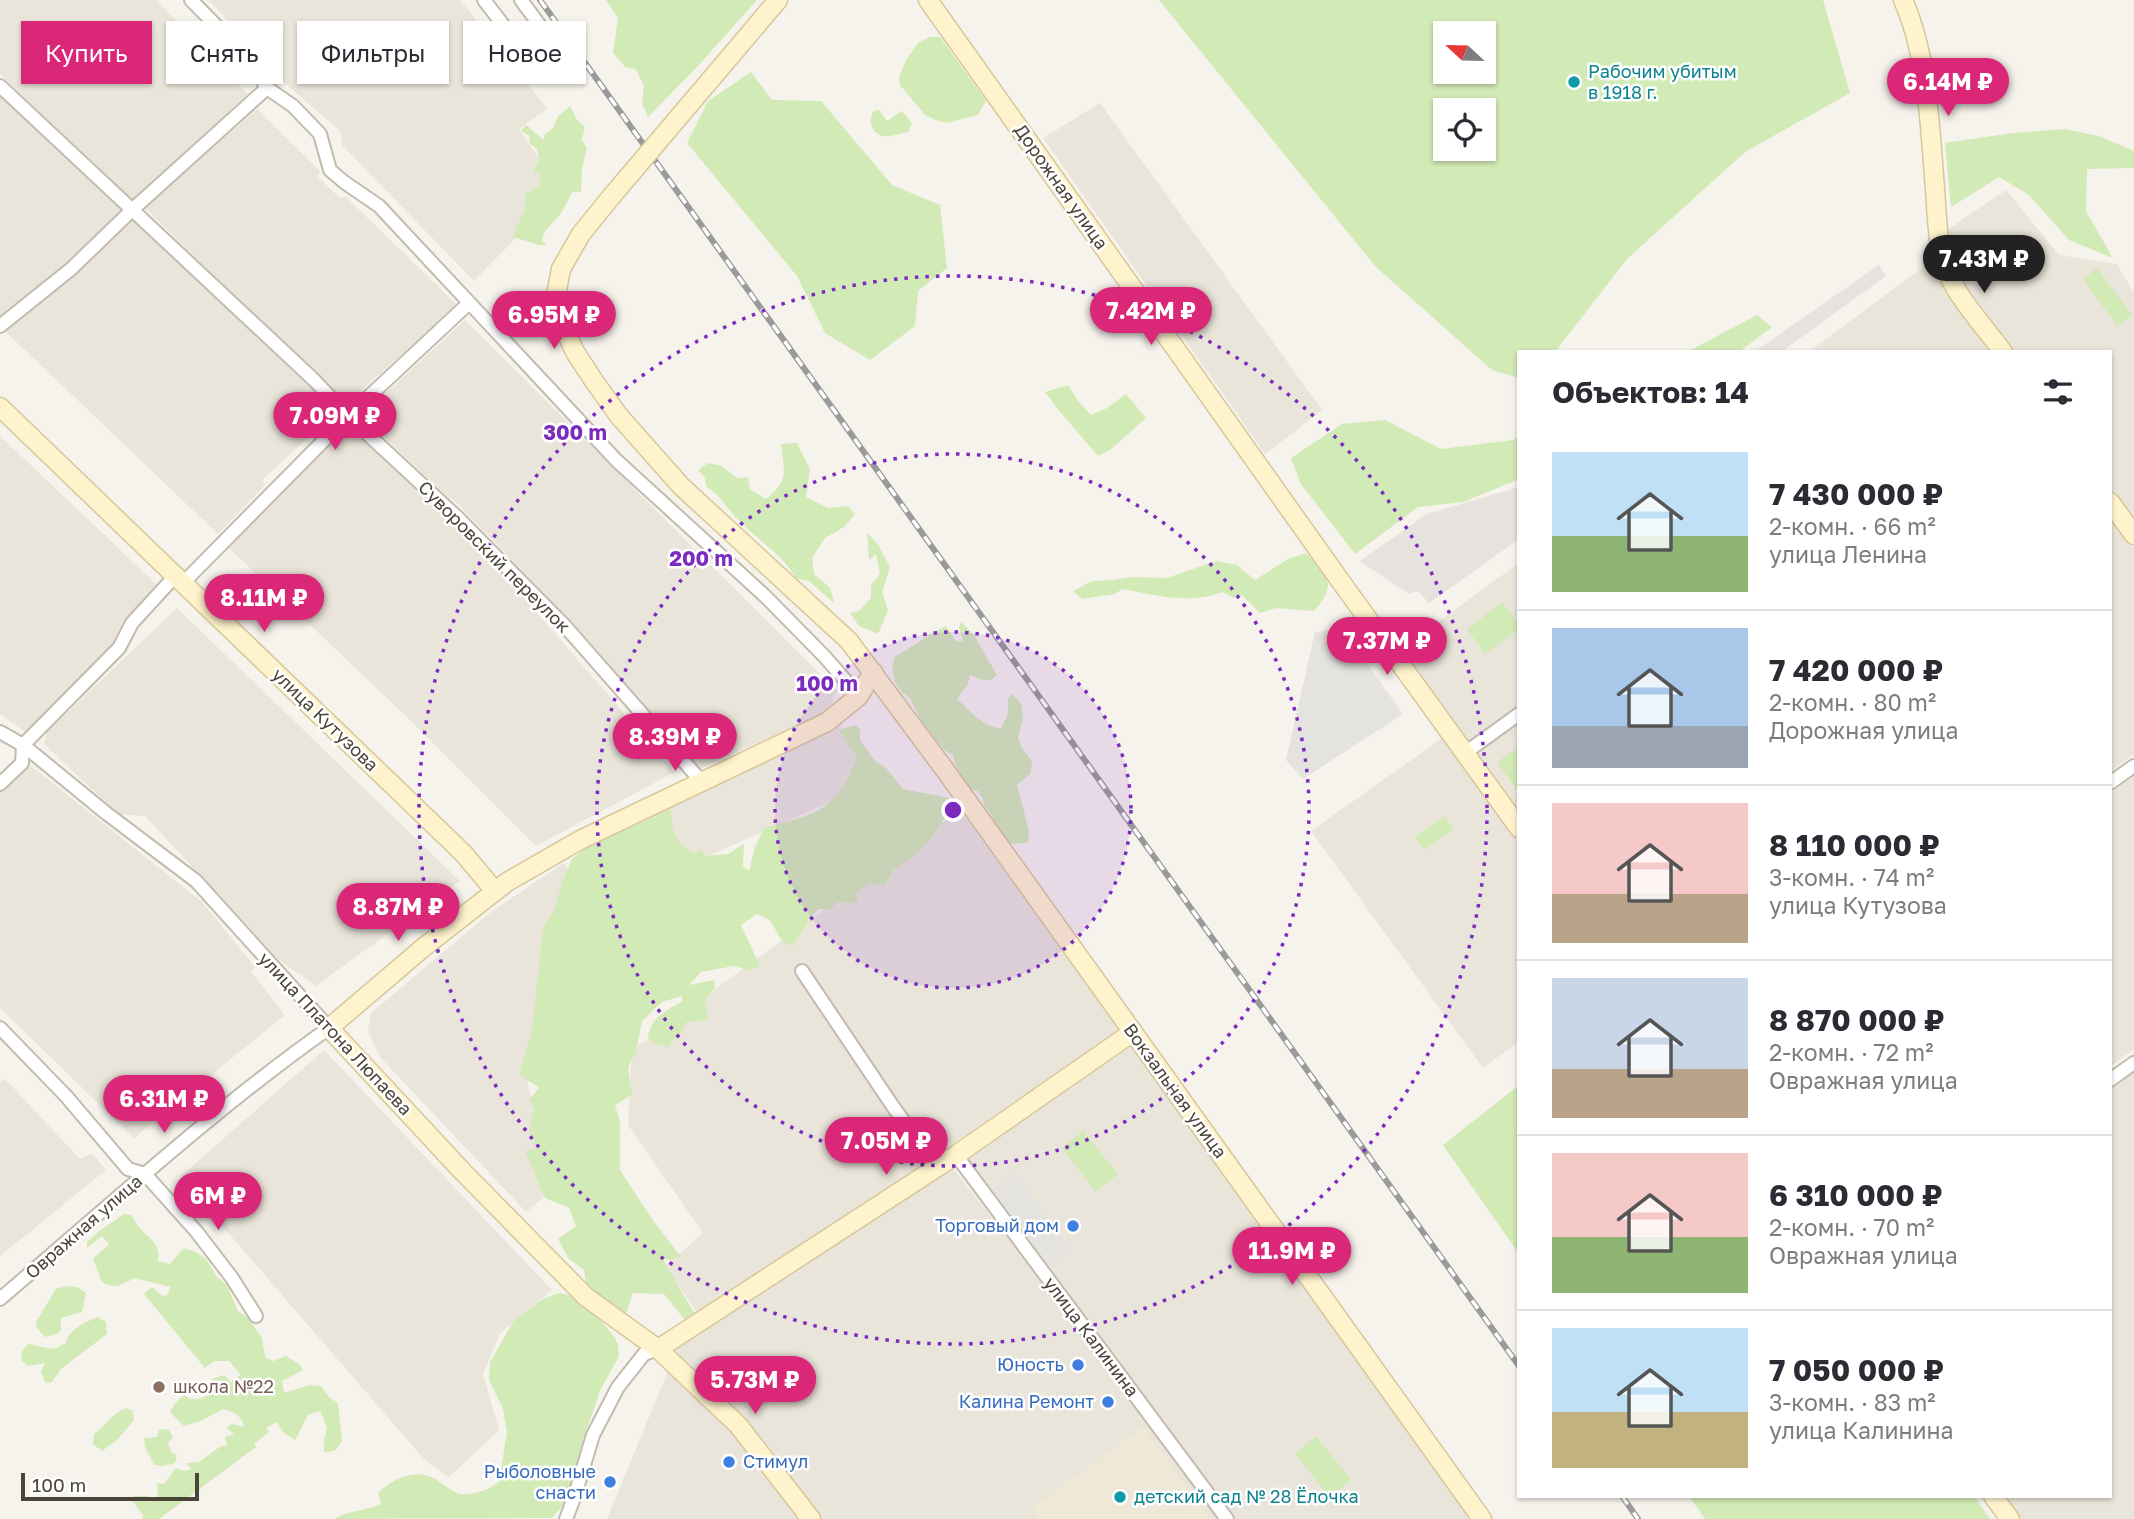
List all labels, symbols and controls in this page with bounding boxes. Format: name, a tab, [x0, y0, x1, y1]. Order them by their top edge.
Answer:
chip: Купить	[21, 21, 152, 84]
chip: Снять	[166, 21, 283, 84]
chip: Фильтры	[297, 21, 449, 84]
chip: Новое	[463, 21, 586, 84]
north arrow	[1433, 21, 1496, 84]
map controls	[1433, 21, 1496, 161]
pin: 6.14M ₽	[1883, 58, 2013, 118]
place label: Рабочим убитым в 1918 г.	[1588, 60, 1737, 103]
text: 6.14M ₽	[1903, 67, 1993, 95]
marker: Рабочим убитым в 1918 г.	[1566, 74, 1582, 90]
button: locate	[1433, 98, 1496, 161]
street label: Дорожная улица	[1010, 119, 1113, 253]
pin: 7.43M ₽	[1919, 236, 2049, 295]
text: 7.43M ₽	[1939, 244, 2029, 272]
pin: 7.42M ₽	[1086, 288, 1216, 347]
pin: 6.95M ₽	[489, 292, 619, 351]
text: 7.42M ₽	[1106, 296, 1196, 324]
text: 6.95M ₽	[508, 300, 600, 328]
icon: filters	[2039, 373, 2077, 411]
text: Объектов: 14	[1552, 374, 1749, 410]
pin: 7.09M ₽	[270, 392, 400, 452]
text: 7.09M ₽	[289, 401, 381, 429]
text: 300 m	[543, 419, 607, 445]
street label: Суворовский переулок	[414, 476, 575, 637]
text: 7 430 000 ₽	[1769, 476, 1943, 512]
icon: home	[1608, 480, 1692, 564]
text: 2-комн. · 66 m²	[1769, 512, 1936, 540]
text: улица Ленина	[1769, 540, 1927, 568]
text: 200 m	[669, 545, 733, 571]
pin: 8.11M ₽	[199, 574, 329, 634]
text: 8.11M ₽	[220, 583, 308, 611]
pin: 7.37M ₽	[1322, 618, 1452, 677]
text: 7.37M ₽	[1343, 626, 1431, 654]
text: 7 420 000 ₽	[1769, 652, 1943, 688]
icon: home	[1608, 656, 1692, 740]
street label: улица Кутузова	[268, 663, 383, 775]
text: 100 m	[796, 670, 858, 696]
text: 2-комн. · 80 m²	[1769, 688, 1936, 716]
pin: 8.39M ₽	[610, 714, 740, 773]
text: Дорожная улица	[1769, 716, 1959, 744]
text: 8.39M ₽	[629, 722, 721, 750]
centre of rings	[941, 798, 965, 822]
text: 8 110 000 ₽	[1769, 827, 1940, 863]
icon: home	[1608, 831, 1692, 915]
text: 3-комн. · 74 m²	[1769, 863, 1934, 891]
pin: 8.87M ₽	[333, 884, 463, 943]
text: улица Кутузова	[1769, 891, 1947, 919]
text: 8.87M ₽	[352, 892, 444, 920]
street label: улица Платона Люпаева	[254, 947, 417, 1119]
text: 8 870 000 ₽	[1769, 1002, 1945, 1038]
icon: home	[1608, 1006, 1692, 1090]
street label: Вокзальная улица	[1120, 1019, 1232, 1162]
text: 2-комн. · 72 m²	[1769, 1038, 1933, 1066]
text: Овражная улица	[1769, 1066, 1958, 1094]
pin: 6.31M ₽	[99, 1076, 229, 1135]
text: 6.31M ₽	[119, 1084, 209, 1112]
pin: 7.05M ₽	[821, 1118, 951, 1177]
text: 7.05M ₽	[841, 1126, 931, 1154]
street label: Овражная улица	[20, 1169, 146, 1283]
pin: 6M ₽	[177, 1172, 259, 1232]
text: 6 310 000 ₽	[1769, 1177, 1943, 1213]
text: 6M ₽	[190, 1181, 246, 1209]
icon: home	[1608, 1181, 1692, 1265]
text: 2-комн. · 70 m²	[1769, 1213, 1934, 1241]
place label: Торговый дом	[935, 1214, 1059, 1236]
marker: Торговый дом	[1065, 1218, 1081, 1234]
pin: 11.9M ₽	[1227, 1228, 1357, 1287]
text: 11.9M ₽	[1248, 1236, 1336, 1264]
text: Овражная улица	[1769, 1241, 1958, 1269]
street label: улица Калинина	[1040, 1272, 1144, 1401]
text: 7 050 000 ₽	[1769, 1352, 1944, 1388]
place label: Юность	[997, 1353, 1064, 1375]
pin: 5.73M ₽	[690, 1356, 820, 1416]
icon: home	[1608, 1356, 1692, 1440]
marker: Юность	[1070, 1357, 1086, 1373]
text: 5.73M ₽	[710, 1365, 800, 1393]
place label: школа №22	[173, 1375, 274, 1397]
marker: школа №22	[151, 1379, 167, 1395]
text: 3-комн. · 83 m²	[1769, 1388, 1936, 1416]
place label: Калина Ремонт	[959, 1390, 1094, 1412]
marker: Калина Ремонт	[1100, 1394, 1116, 1410]
text: улица Калинина	[1769, 1416, 1954, 1444]
place label: Стимул	[743, 1450, 808, 1472]
marker: Стимул	[721, 1454, 737, 1470]
place label: Рыболовные снасти	[484, 1460, 596, 1503]
scale bar	[21, 1470, 200, 1502]
text: 100 m	[32, 1473, 86, 1496]
marker: Рыболовные снасти	[602, 1474, 618, 1490]
place label: детский сад № 28 Ёлочка	[1134, 1485, 1359, 1507]
marker: детский сад № 28 Ёлочка	[1112, 1489, 1128, 1505]

